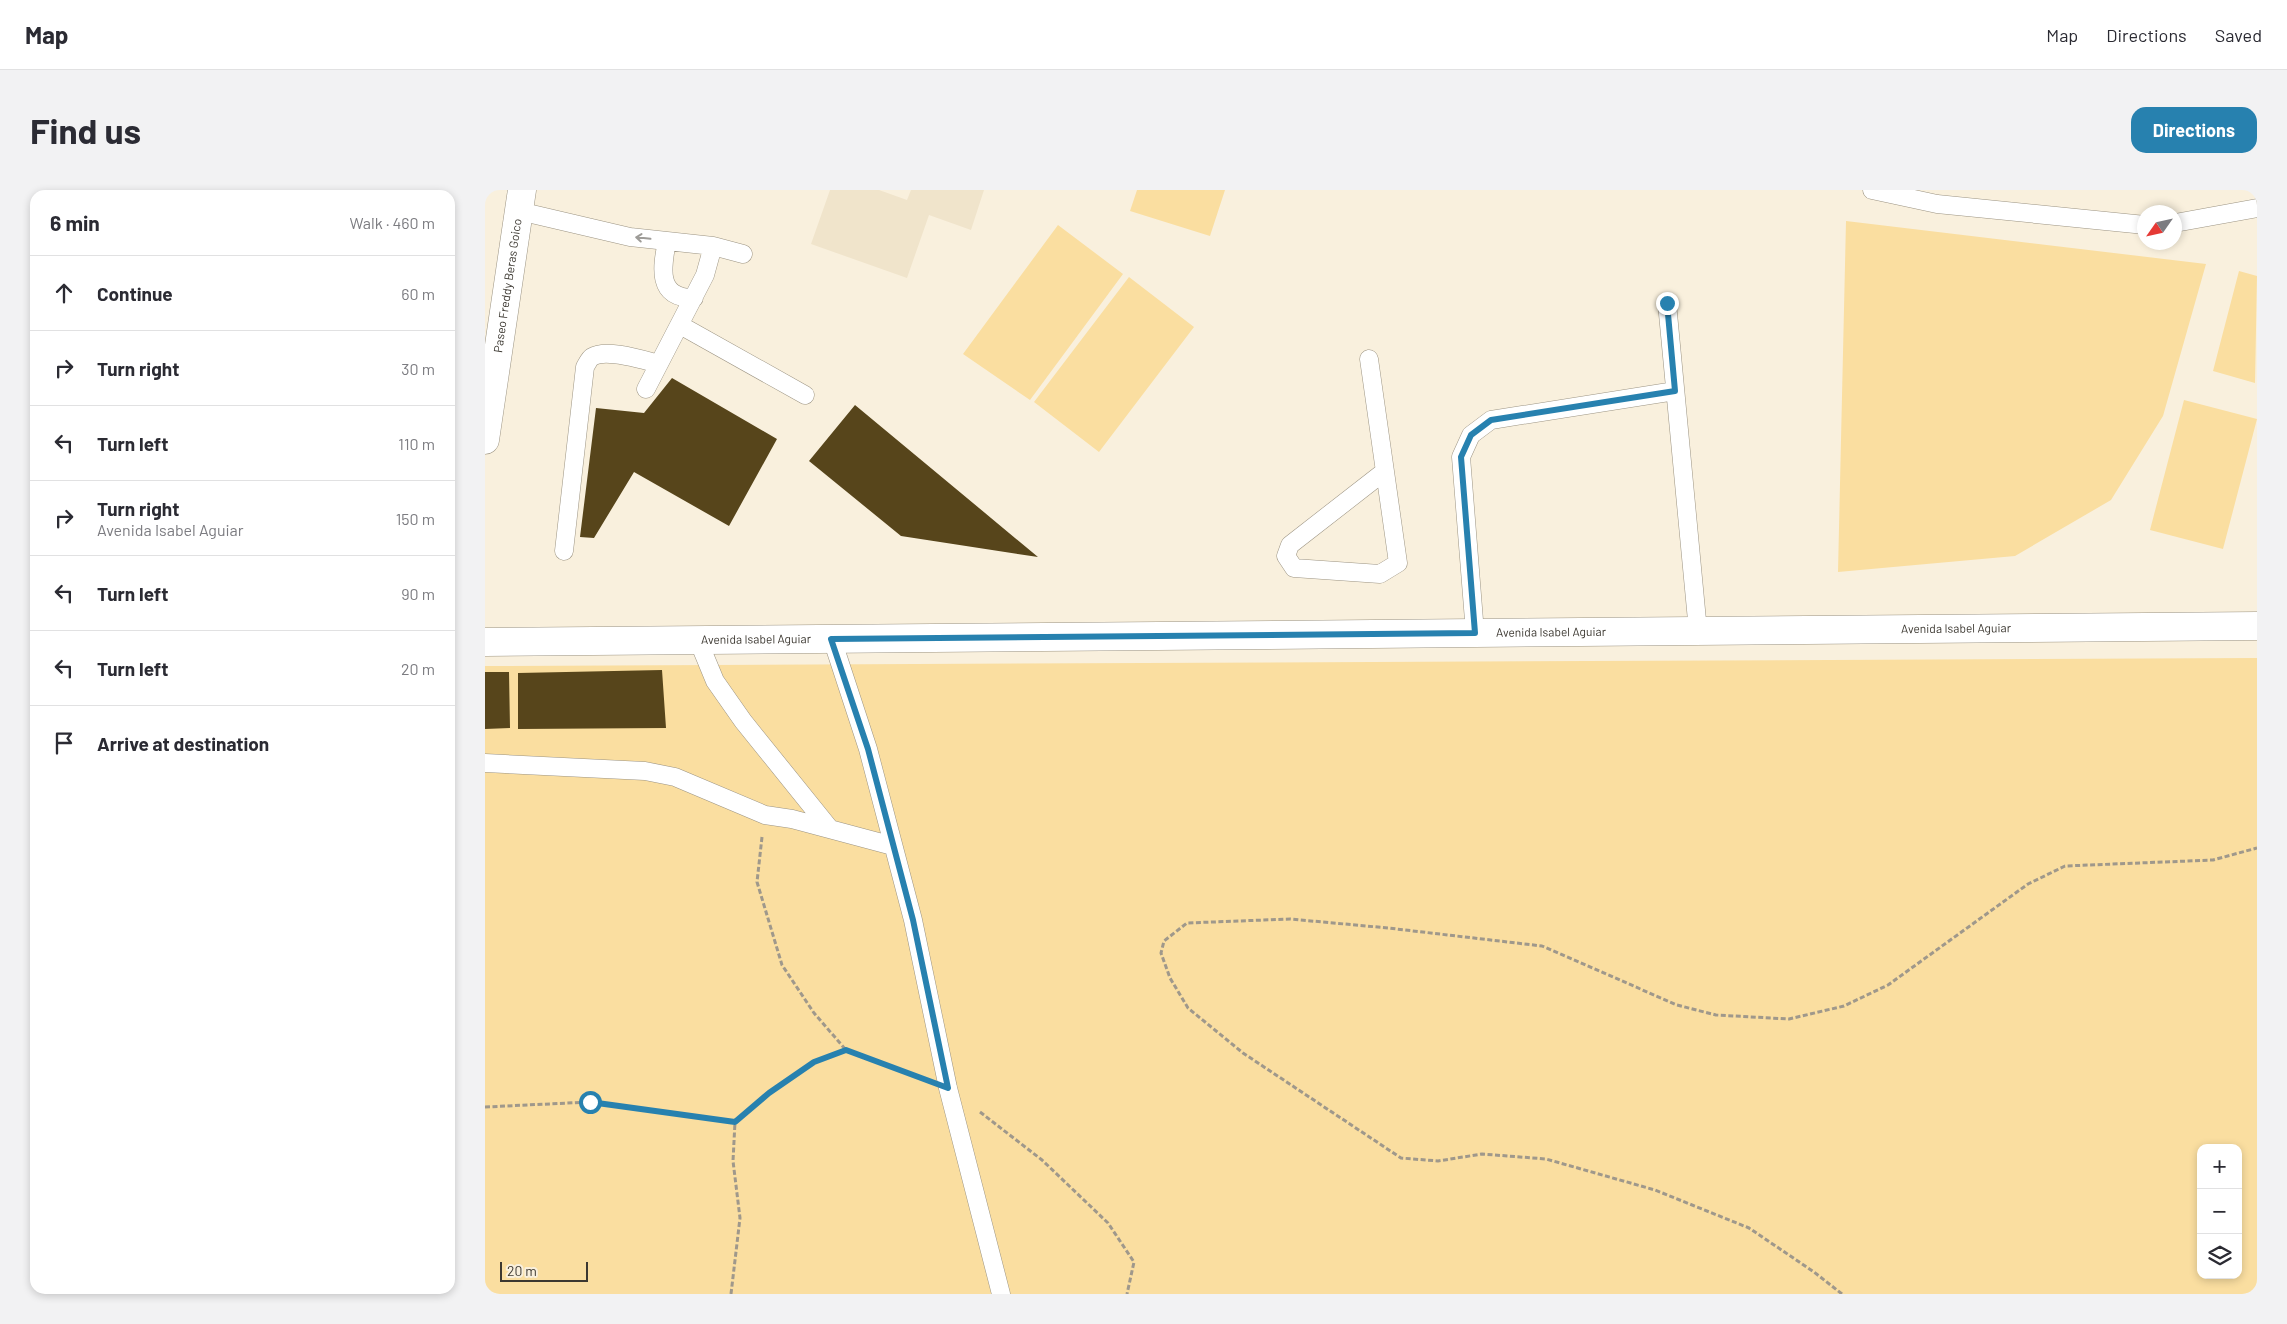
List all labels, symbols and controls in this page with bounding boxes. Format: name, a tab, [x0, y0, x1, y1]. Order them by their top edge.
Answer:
text: Map	[25, 20, 68, 49]
text: Map	[2046, 24, 2078, 46]
text: Directions	[2106, 24, 2187, 46]
text: Saved	[2215, 24, 2262, 46]
button: Directions	[2131, 107, 2257, 153]
text: Find us	[30, 109, 141, 151]
north arrow	[2137, 205, 2182, 250]
text: 6 min	[50, 210, 100, 235]
text: Walk · 460 m	[350, 213, 435, 232]
street label: Paseo Freddy Beras Goico	[490, 218, 524, 353]
one-way arrow	[635, 233, 651, 243]
icon: ahead	[50, 279, 78, 307]
text: Continue	[97, 282, 173, 305]
text: 60 m	[401, 284, 435, 303]
route end	[1656, 292, 1679, 315]
icon: right	[50, 354, 78, 382]
text: Turn right	[97, 357, 179, 380]
text: 30 m	[401, 359, 435, 378]
icon: left	[50, 429, 78, 457]
text: Turn left	[97, 432, 168, 455]
text: 110 m	[398, 434, 435, 453]
text: Turn right	[97, 497, 179, 520]
icon: right	[50, 504, 78, 532]
text: 150 m	[396, 509, 435, 528]
text: Avenida Isabel Aguiar	[97, 520, 244, 539]
icon: left	[50, 579, 78, 607]
text: Turn left	[97, 582, 168, 605]
text: 90 m	[401, 584, 435, 603]
street label: Avenida Isabel Aguiar	[1901, 620, 2012, 635]
street label: Avenida Isabel Aguiar	[1496, 624, 1607, 639]
street label: Avenida Isabel Aguiar	[701, 631, 812, 646]
icon: left	[50, 654, 78, 682]
text: Turn left	[97, 657, 168, 680]
text: 20 m	[401, 659, 435, 678]
icon: arrive	[50, 729, 78, 757]
text: Arrive at destination	[97, 732, 269, 755]
route start	[579, 1091, 602, 1114]
map controls	[2197, 1144, 2242, 1279]
button: +	[2197, 1144, 2242, 1189]
button: −	[2197, 1189, 2242, 1234]
button: layers	[2197, 1234, 2242, 1279]
scale bar	[500, 1259, 587, 1282]
text: 20 m	[507, 1262, 537, 1279]

